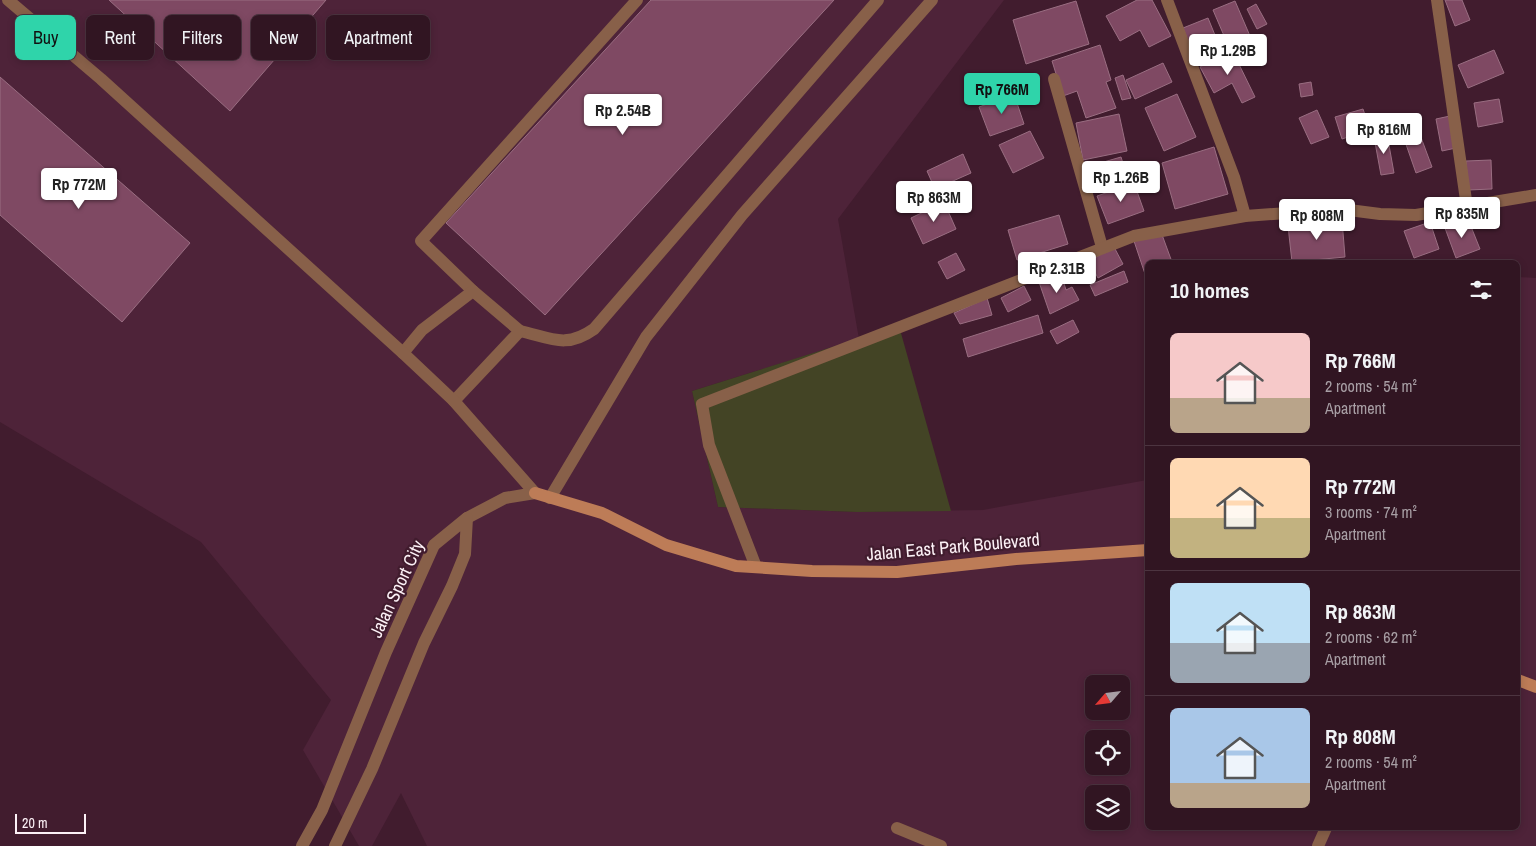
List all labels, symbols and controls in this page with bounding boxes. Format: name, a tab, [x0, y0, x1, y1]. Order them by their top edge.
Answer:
chip: Buy	[15, 15, 76, 60]
chip: Rent	[86, 15, 154, 60]
chip: Filters	[164, 15, 241, 60]
chip: New	[251, 15, 316, 60]
chip: Apartment	[326, 15, 430, 60]
pin: Rp 1.29B	[1176, 34, 1280, 76]
text: Rp 1.29B	[1200, 39, 1256, 61]
pin: Rp 766M	[956, 72, 1048, 115]
text: Rp 766M	[975, 78, 1029, 100]
pin: Rp 2.54B	[571, 94, 675, 136]
text: Rp 2.54B	[595, 99, 651, 121]
pin: Rp 816M	[1338, 112, 1430, 155]
text: Rp 816M	[1357, 118, 1411, 140]
pin: Rp 1.26B	[1069, 160, 1173, 203]
text: Rp 1.26B	[1093, 166, 1149, 188]
pin: Rp 772M	[33, 168, 125, 210]
text: Rp 772M	[52, 173, 106, 195]
pin: Rp 863M	[888, 180, 980, 223]
text: Rp 863M	[907, 186, 961, 208]
pin: Rp 835M	[1416, 196, 1508, 239]
pin: Rp 808M	[1271, 198, 1363, 241]
text: Rp 835M	[1435, 202, 1489, 224]
text: Rp 808M	[1290, 204, 1344, 226]
pin: Rp 2.31B	[1005, 252, 1109, 294]
text: Rp 2.31B	[1029, 257, 1085, 279]
text: 10 homes	[1170, 276, 1249, 305]
icon: filters	[1467, 276, 1495, 304]
text: Rp 766M	[1325, 346, 1396, 375]
icon: home	[1210, 353, 1270, 413]
text: 2 rooms · 54 m²	[1325, 375, 1417, 397]
text: Apartment	[1325, 397, 1386, 419]
text: Rp 772M	[1325, 472, 1396, 501]
icon: home	[1210, 478, 1270, 538]
text: 3 rooms · 74 m²	[1325, 501, 1417, 523]
text: Apartment	[1325, 523, 1386, 545]
street label: Jalan East Park Boulevard	[865, 526, 1041, 567]
street label: Jalan Sport City	[363, 535, 430, 642]
text: Rp 863M	[1325, 597, 1396, 626]
icon: home	[1210, 603, 1270, 663]
text: 2 rooms · 62 m²	[1325, 626, 1417, 648]
text: Apartment	[1325, 648, 1386, 670]
north arrow	[1085, 675, 1130, 720]
map controls	[1085, 675, 1130, 830]
text: Rp 808M	[1325, 722, 1396, 751]
icon: home	[1210, 728, 1270, 788]
button: locate	[1085, 730, 1130, 775]
text: 2 rooms · 54 m²	[1325, 751, 1417, 773]
text: Apartment	[1325, 773, 1386, 795]
button: layers	[1085, 785, 1130, 830]
scale bar	[15, 811, 86, 834]
text: 20 m	[22, 814, 48, 832]

